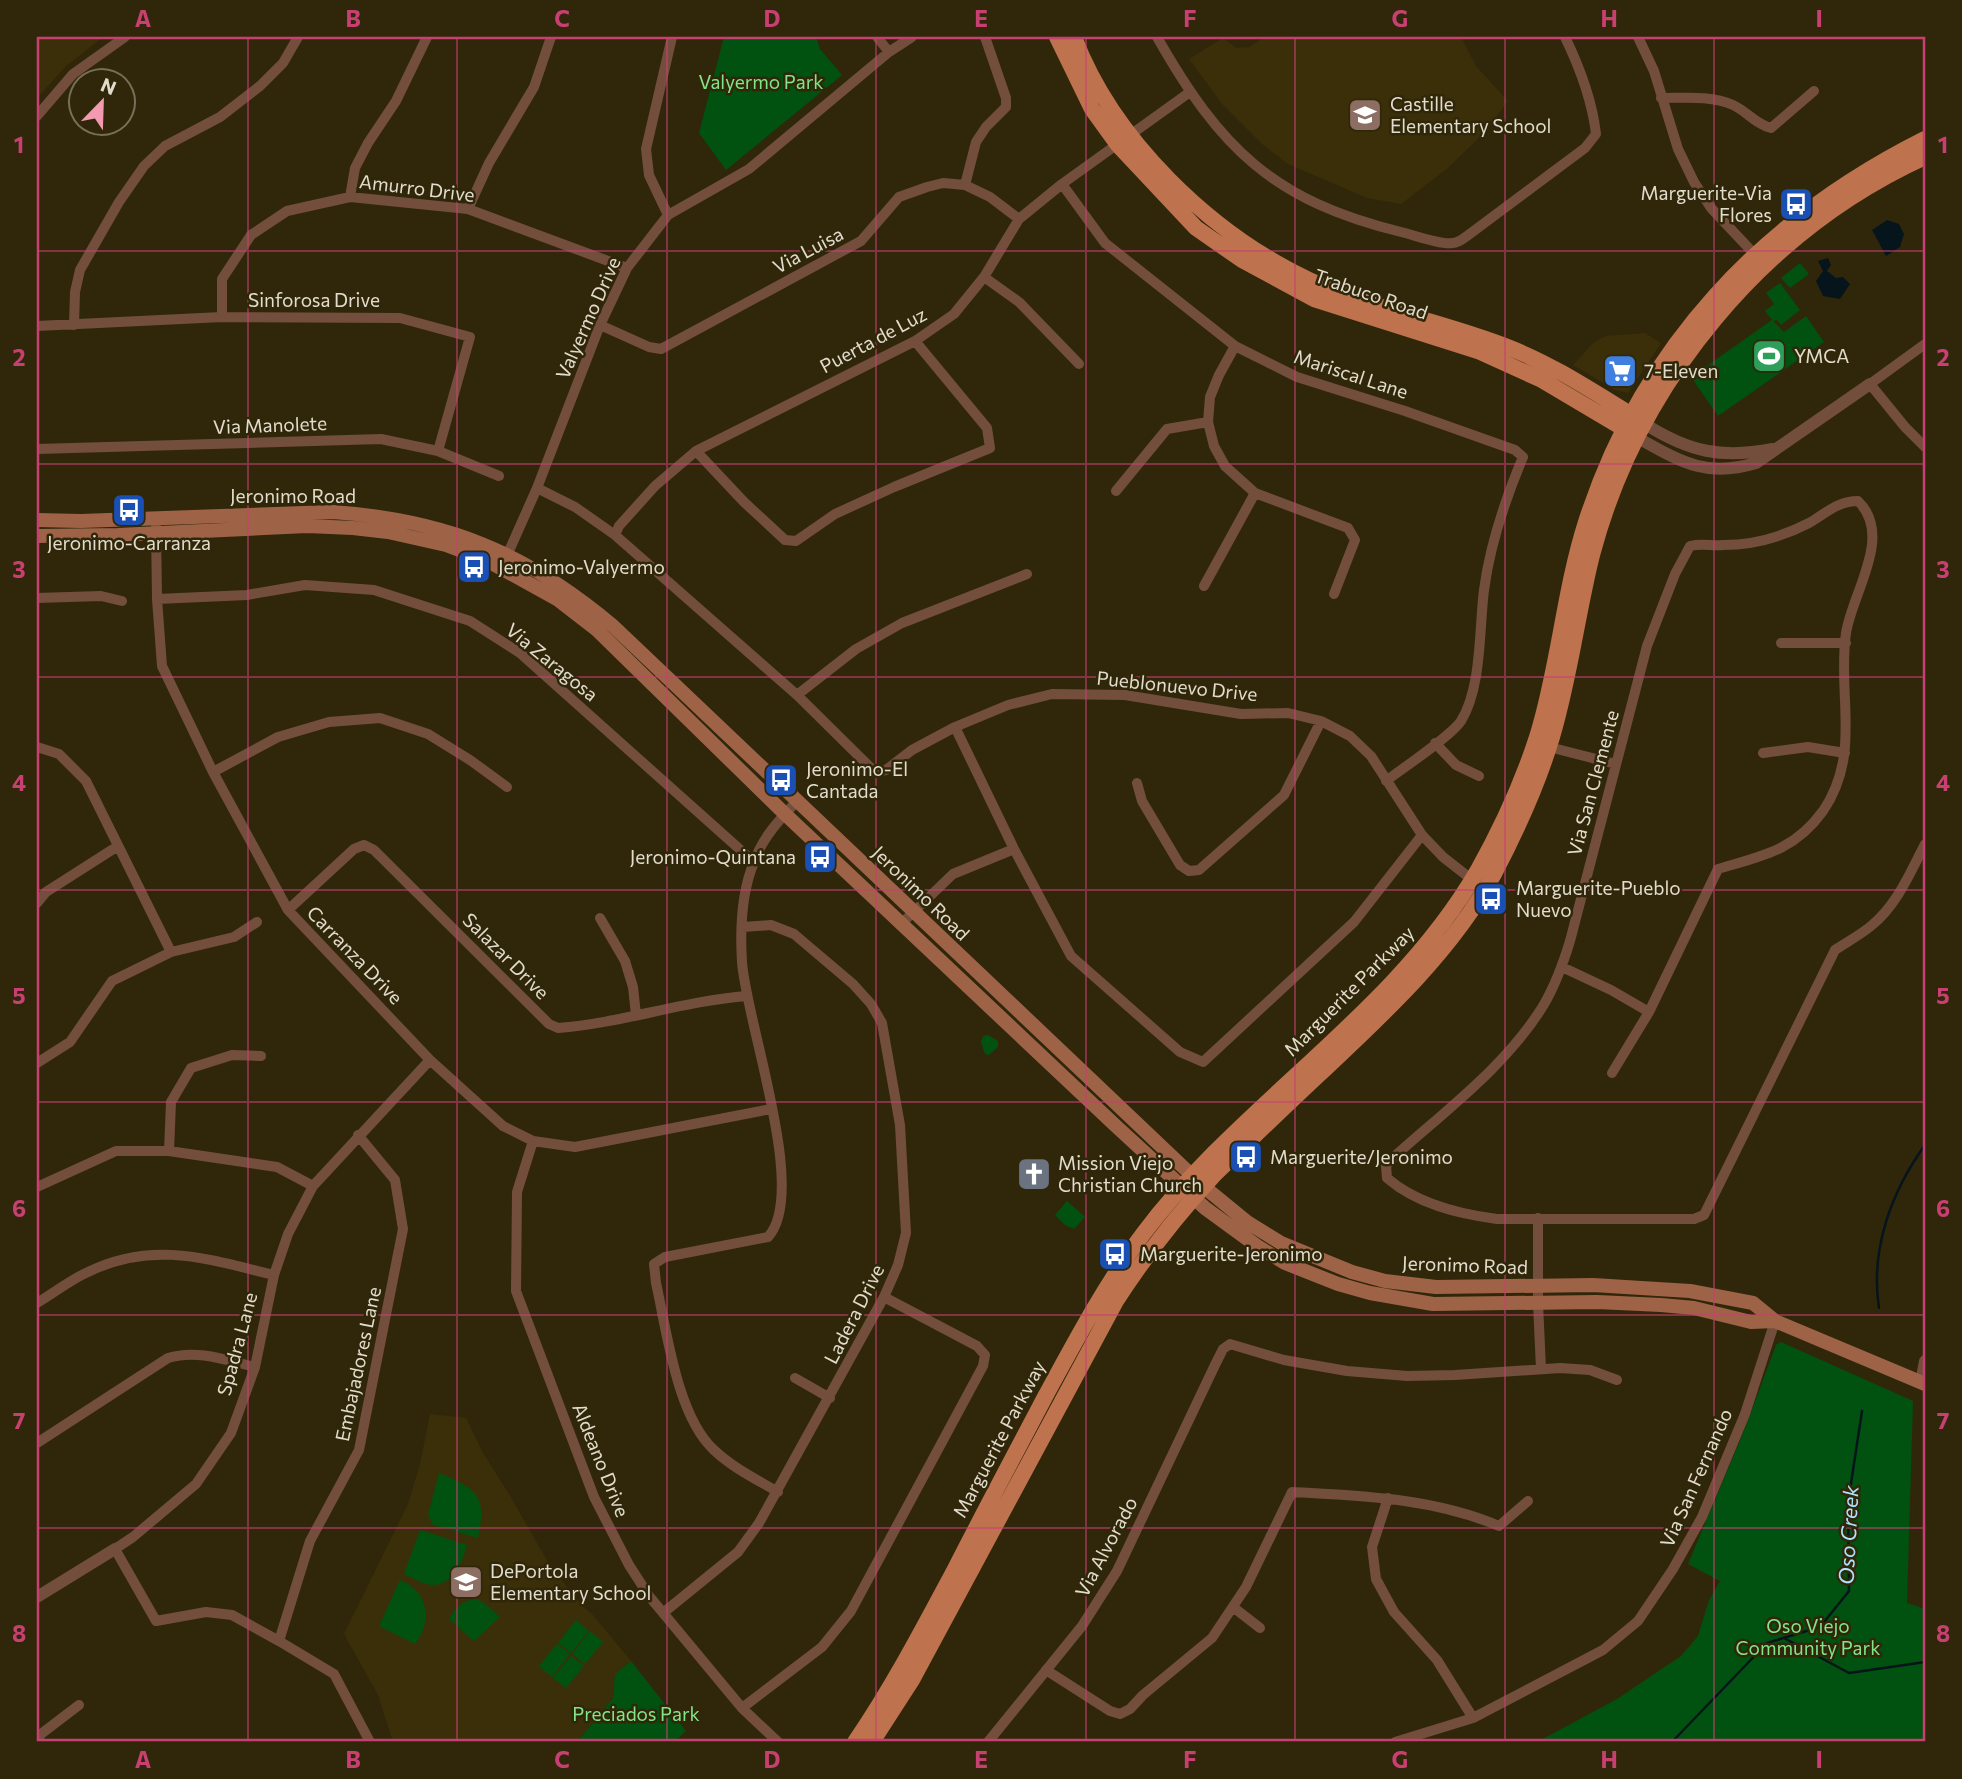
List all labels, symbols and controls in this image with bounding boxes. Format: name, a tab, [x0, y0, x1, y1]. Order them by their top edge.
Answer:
text: A	[135, 4, 152, 32]
text: B	[345, 4, 361, 32]
text: C	[554, 4, 570, 32]
text: D	[764, 4, 781, 32]
text: E	[974, 4, 988, 32]
text: F	[1183, 4, 1197, 32]
text: G	[1392, 4, 1408, 32]
text: H	[1600, 4, 1618, 32]
text: I	[1815, 4, 1823, 32]
north arrow	[66, 66, 136, 136]
park label: Valyermo Park	[698, 70, 824, 93]
text: N	[98, 73, 120, 99]
place label: Castille Elementary School	[1390, 92, 1551, 137]
school or university icon: Castille Elementary School	[1346, 96, 1384, 134]
text: 1	[14, 130, 24, 158]
text: 1	[1938, 130, 1948, 158]
street label: Amurro Drive	[358, 169, 476, 206]
place label: Marguerite-Via Flores	[1640, 181, 1772, 226]
bus stop icon: Marguerite-Via Flores	[1777, 185, 1815, 223]
street label: Via Luisa	[769, 221, 847, 278]
street label: Valyermo Drive	[550, 253, 625, 382]
street label: Trabuco Road	[1311, 263, 1431, 324]
street label: Sinforosa Drive	[248, 288, 380, 311]
street label: Puerta de Luz	[816, 302, 930, 377]
sports icon: YMCA	[1750, 337, 1788, 375]
text: 2	[12, 343, 26, 371]
text: 2	[1936, 343, 1950, 371]
street label: Mariscal Lane	[1291, 344, 1411, 403]
place label: YMCA	[1794, 344, 1849, 367]
supermarket icon: 7-Eleven	[1601, 352, 1639, 390]
place label: 7-Eleven	[1644, 359, 1718, 382]
street label: Via Manolete	[213, 411, 327, 438]
street label: Jeronimo Road	[230, 484, 356, 507]
bus stop icon: Jeronimo-Carranza	[110, 491, 148, 529]
place label: Jeronimo-Carranza	[47, 531, 211, 554]
bus stop icon: Jeronimo-Valyermo	[455, 548, 493, 586]
text: 3	[12, 555, 26, 583]
place label: Jeronimo-Valyermo	[498, 555, 665, 578]
text: 3	[1936, 555, 1950, 583]
street label: Via Zaragosa	[502, 618, 603, 706]
street label: Pueblonuevo Drive	[1096, 666, 1259, 705]
street label: Via San Clemente	[1562, 707, 1623, 858]
place label: Jeronimo-El Cantada	[806, 757, 908, 802]
bus stop icon: Jeronimo-El Cantada	[762, 761, 800, 799]
text: 4	[12, 768, 26, 796]
text: 4	[1936, 768, 1950, 796]
bus stop icon: Jeronimo-Quintana	[801, 838, 839, 876]
street label: Jeronimo Road	[868, 841, 975, 945]
place label: Jeronimo-Quintana	[630, 845, 796, 868]
place label: Marguerite-Pueblo Nuevo	[1516, 876, 1681, 921]
bus stop icon: Marguerite-Pueblo Nuevo	[1472, 880, 1510, 918]
street label: Carranza Drive	[303, 901, 408, 1009]
street label: Salazar Drive	[458, 908, 554, 1004]
street label: Marguerite Parkway	[1279, 921, 1419, 1061]
text: 5	[12, 981, 26, 1009]
text: 5	[1936, 981, 1950, 1009]
bus stop icon: Marguerite/Jeronimo	[1227, 1138, 1265, 1176]
place label: Marguerite/Jeronimo	[1270, 1145, 1453, 1168]
place label: Mission Viejo Christian Church	[1058, 1151, 1202, 1196]
church icon: Mission Viejo Christian Church	[1015, 1155, 1053, 1193]
text: 6	[12, 1194, 26, 1222]
text: 6	[1936, 1194, 1950, 1222]
bus stop icon: Marguerite-Jeronimo	[1096, 1235, 1134, 1273]
place label: Marguerite-Jeronimo	[1140, 1242, 1323, 1265]
street label: Jeronimo Road	[1402, 1251, 1528, 1278]
street label: Ladera Drive	[819, 1260, 888, 1367]
street label: Embajadores Lane	[330, 1285, 385, 1443]
street label: Spadra Lane	[212, 1290, 261, 1398]
street label: Marguerite Parkway	[947, 1356, 1050, 1521]
street label: Aldeano Drive	[568, 1400, 635, 1520]
street label: Via San Fernando	[1655, 1405, 1736, 1551]
text: 7	[13, 1406, 25, 1434]
text: 7	[1937, 1406, 1949, 1434]
water label: Oso Creek	[1832, 1484, 1863, 1585]
street label: Via Alvorado	[1070, 1493, 1142, 1601]
place label: DePortola Elementary School	[490, 1559, 651, 1604]
school or university icon: DePortola Elementary School	[447, 1563, 485, 1601]
park label: Oso Viejo Community Park	[1736, 1614, 1880, 1659]
text: 8	[12, 1619, 26, 1647]
text: 8	[1936, 1619, 1950, 1647]
park label: Preciados Park	[572, 1702, 700, 1725]
text: A	[135, 1745, 152, 1773]
text: B	[345, 1745, 361, 1773]
text: C	[554, 1745, 570, 1773]
text: D	[764, 1745, 781, 1773]
text: E	[974, 1745, 988, 1773]
text: F	[1183, 1745, 1197, 1773]
text: G	[1392, 1745, 1408, 1773]
text: H	[1600, 1745, 1618, 1773]
text: I	[1815, 1745, 1823, 1773]

